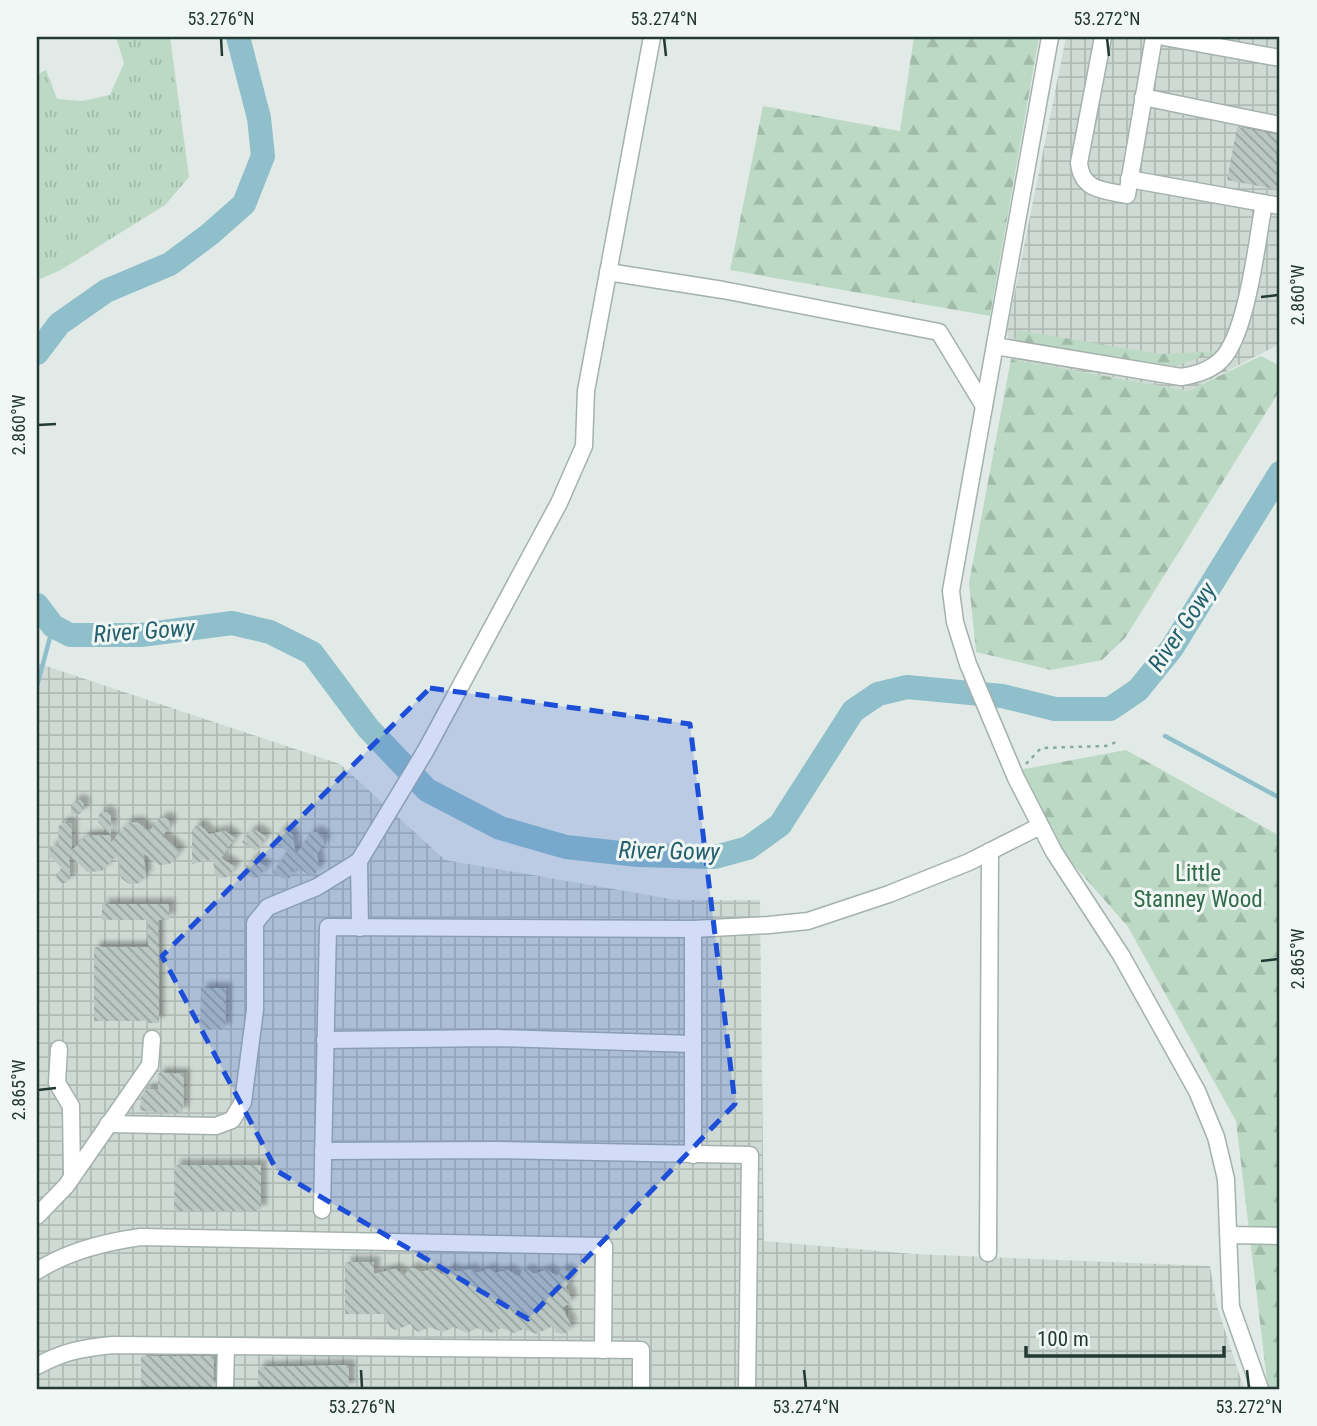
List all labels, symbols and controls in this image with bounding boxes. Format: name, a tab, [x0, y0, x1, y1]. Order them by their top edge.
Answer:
text: 53.276°N	[187, 8, 255, 29]
text: 53.274°N	[630, 8, 698, 29]
text: 53.272°N	[1073, 8, 1141, 29]
text: 2.860°W	[1287, 264, 1308, 325]
text: 2.860°W	[8, 394, 29, 455]
water label: River Gowy	[1142, 576, 1223, 677]
water label: River Gowy	[93, 613, 197, 648]
water label: River Gowy	[618, 836, 721, 866]
park label: Little Stanney Wood	[1133, 860, 1263, 913]
text: 2.865°W	[1287, 928, 1308, 989]
text: 2.865°W	[8, 1059, 29, 1120]
scale bar	[1026, 1314, 1224, 1358]
text: 100 m	[1037, 1327, 1089, 1351]
text: 53.276°N	[328, 1396, 396, 1417]
text: 53.274°N	[772, 1396, 840, 1417]
text: 53.272°N	[1215, 1396, 1283, 1417]

